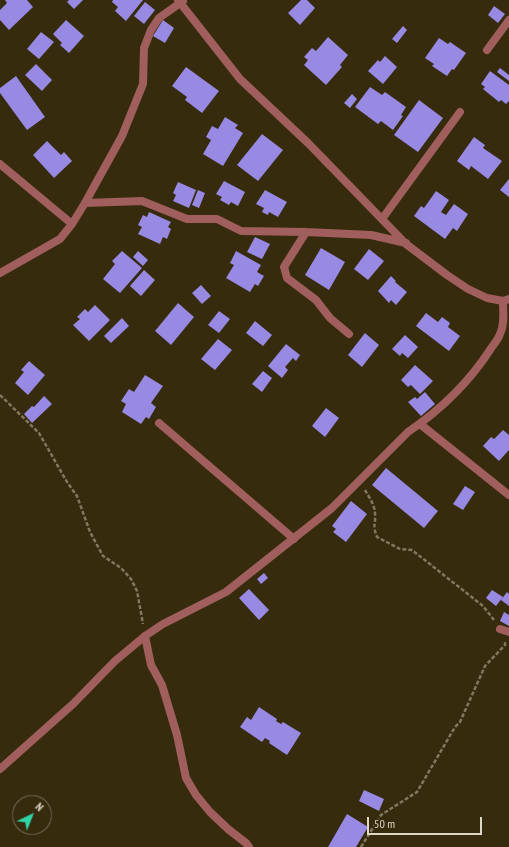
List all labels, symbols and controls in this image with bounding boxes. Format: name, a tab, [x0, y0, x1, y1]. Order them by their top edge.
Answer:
north arrow	[12, 795, 52, 835]
text: N	[33, 800, 46, 814]
scale bar	[369, 809, 484, 835]
text: 50 m	[374, 816, 395, 831]

